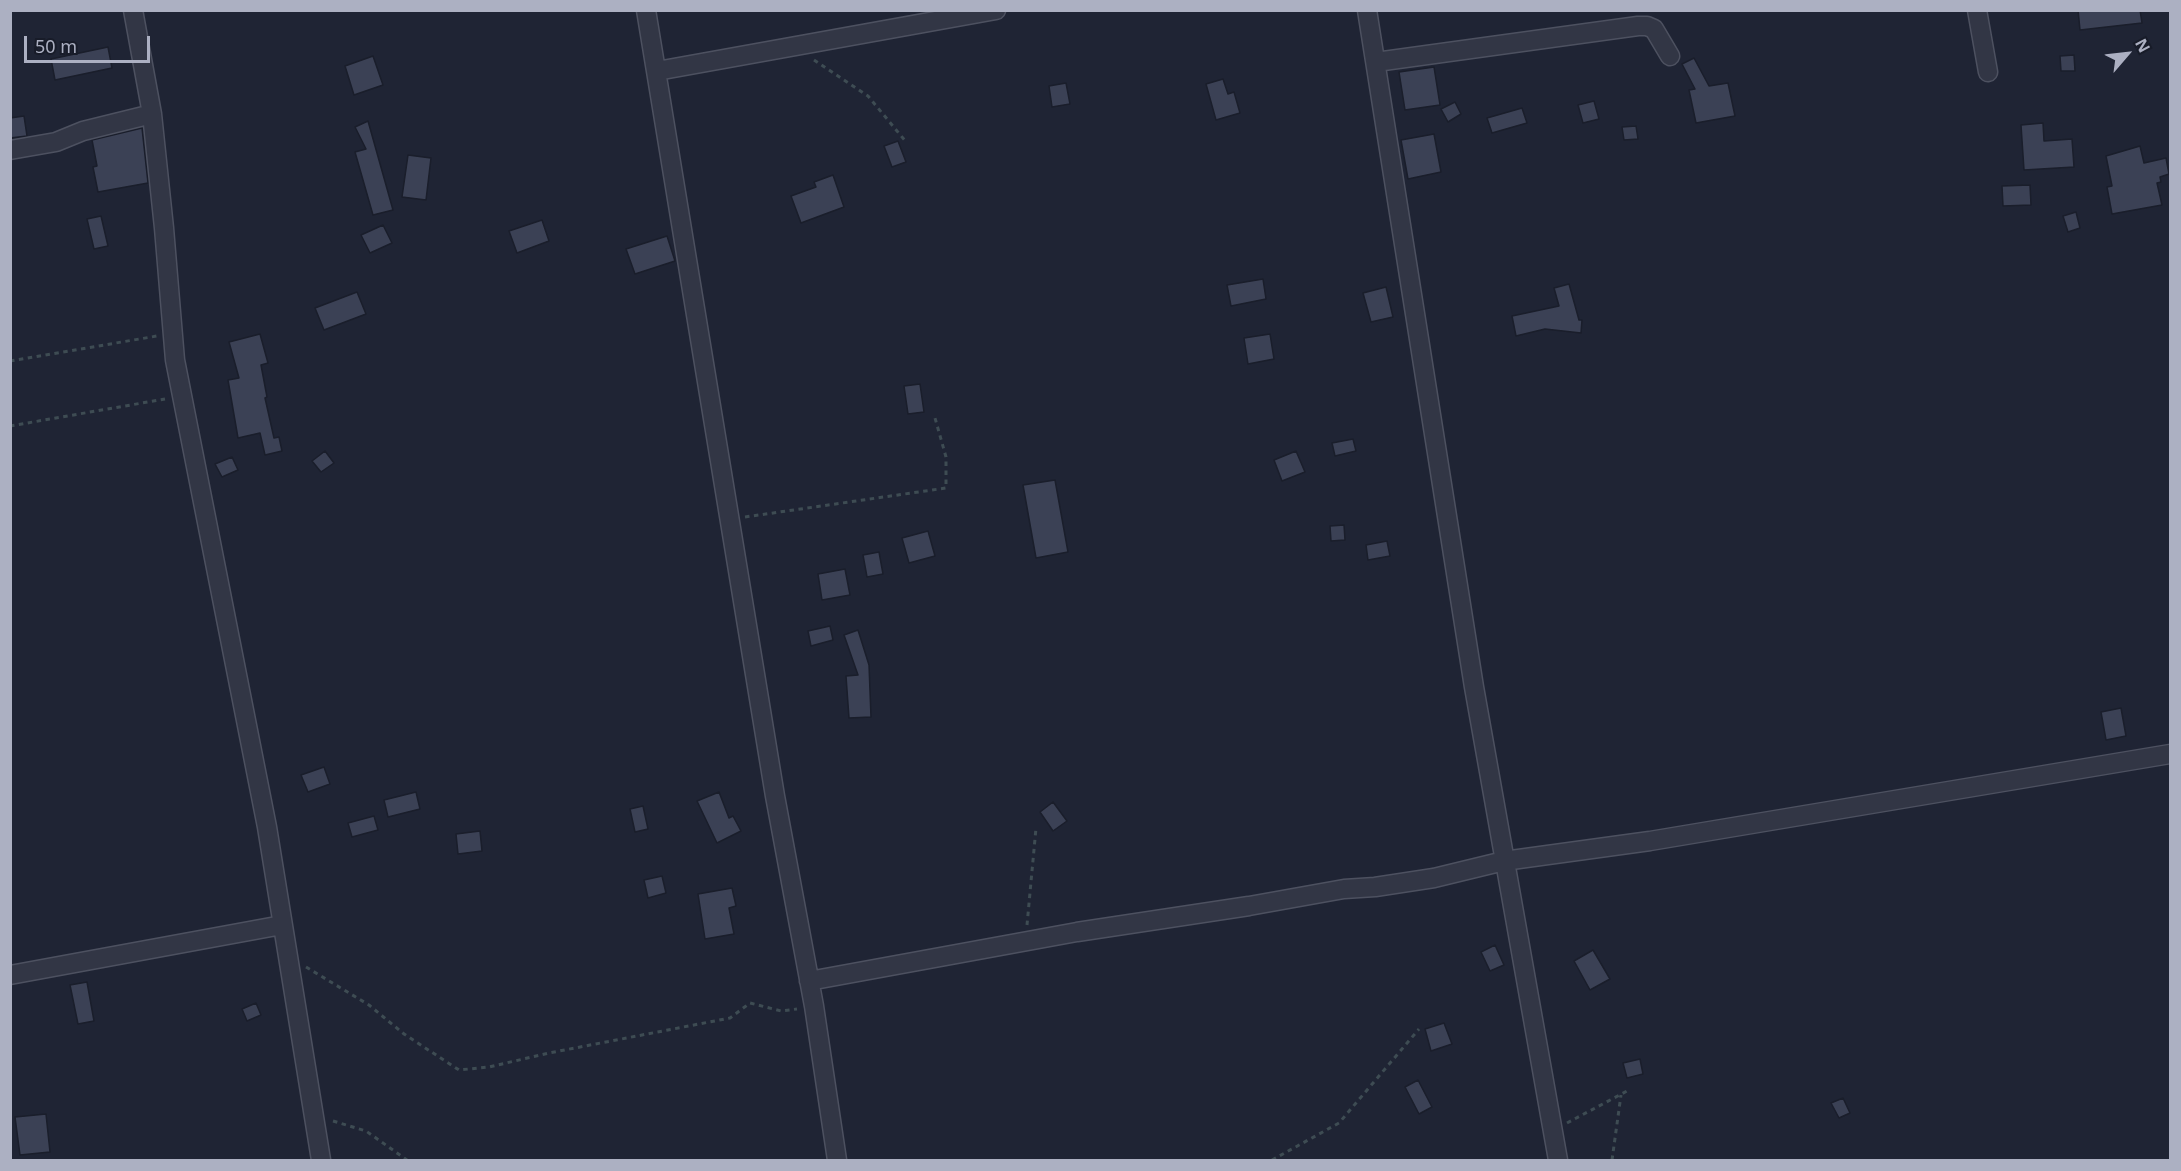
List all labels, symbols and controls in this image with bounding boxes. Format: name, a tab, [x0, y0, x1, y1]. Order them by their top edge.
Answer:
scale bar	[27, 24, 153, 62]
north arrow	[2097, 24, 2157, 84]
text: 50 m	[35, 34, 77, 58]
text: N	[2130, 35, 2156, 56]

